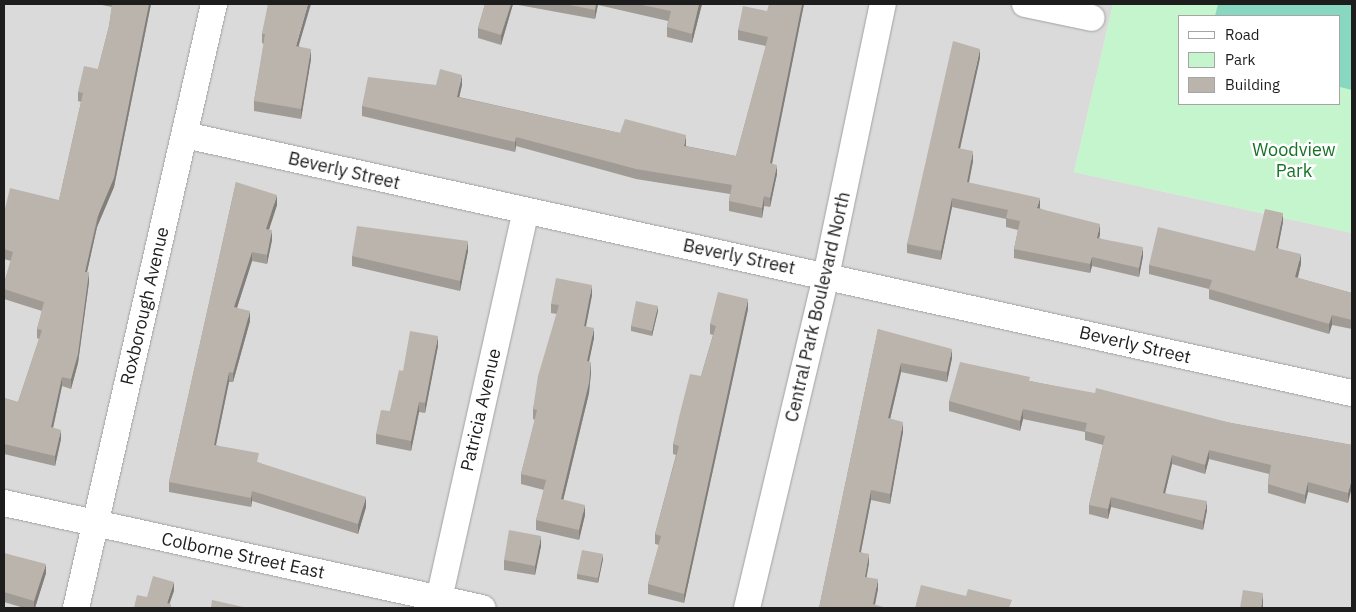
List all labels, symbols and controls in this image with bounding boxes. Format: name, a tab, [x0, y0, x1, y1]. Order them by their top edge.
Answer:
legend	[1178, 15, 1341, 105]
text: Road	[1225, 25, 1260, 44]
text: Park	[1225, 50, 1255, 69]
text: Building	[1225, 75, 1280, 94]
park label: Woodview Park	[1252, 140, 1336, 182]
street label: Beverly Street	[286, 148, 402, 194]
street label: Central Park Boulevard North	[781, 190, 855, 424]
street label: Roxborough Avenue	[116, 225, 174, 387]
street label: Beverly Street	[681, 235, 797, 279]
street label: Beverly Street	[1077, 322, 1193, 368]
street label: Patricia Avenue	[456, 347, 506, 473]
street label: Colborne Street East	[159, 528, 327, 584]

